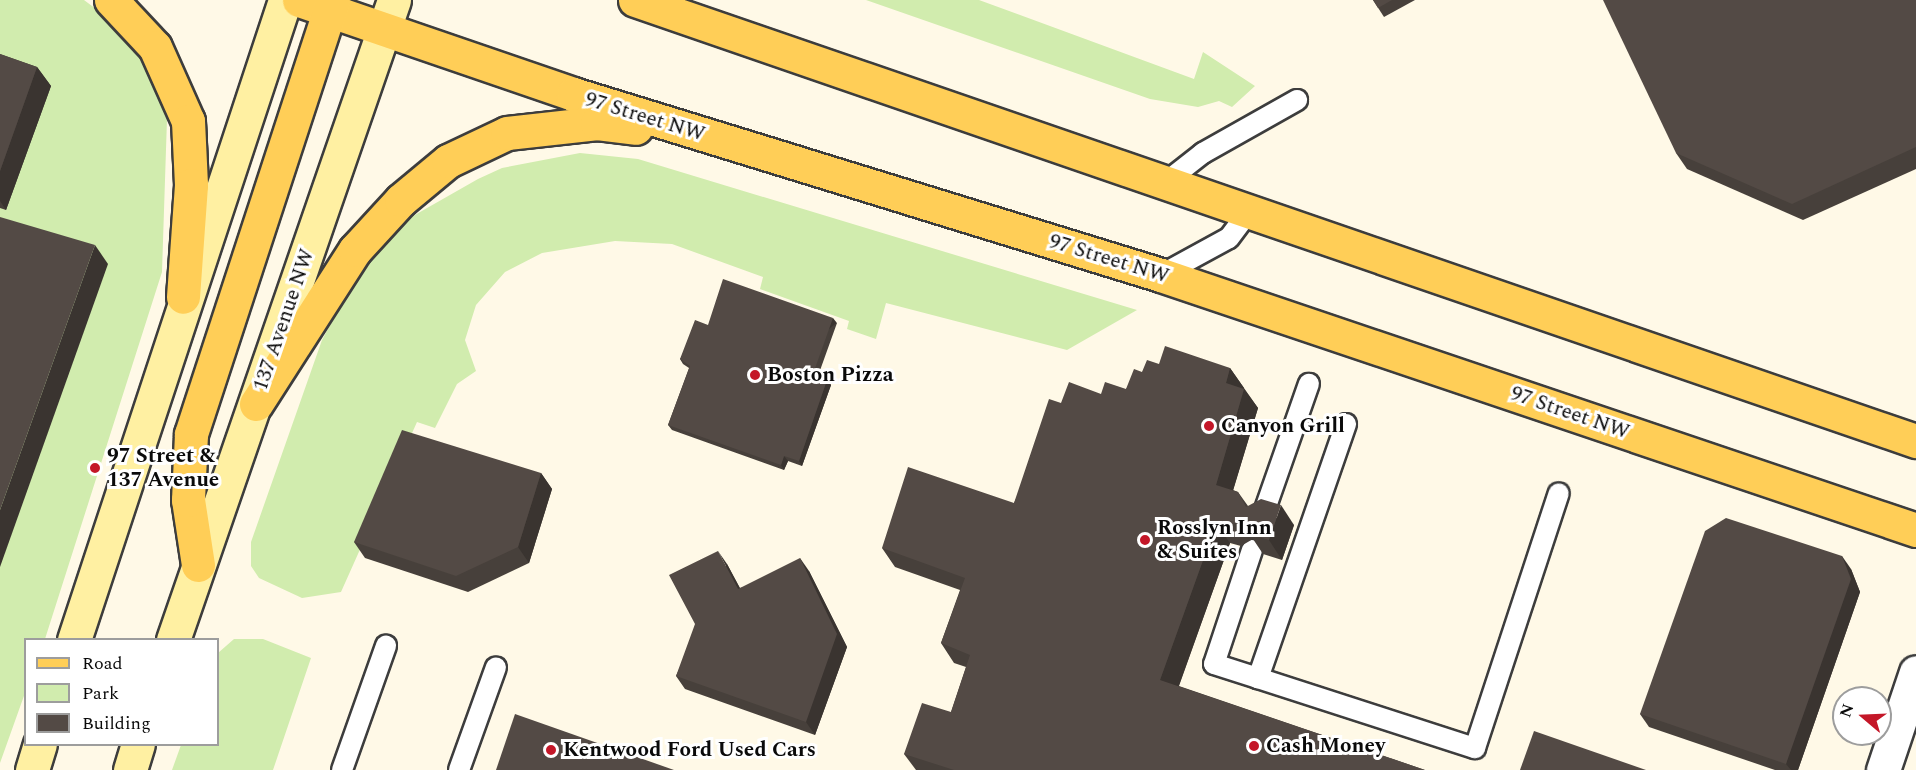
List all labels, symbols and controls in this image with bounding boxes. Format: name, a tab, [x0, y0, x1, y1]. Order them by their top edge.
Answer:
street label: 97 Street NW	[582, 87, 708, 147]
street label: 97 Street NW	[1046, 229, 1172, 289]
street label: 137 Avenue NW	[248, 246, 320, 394]
place label: Boston Pizza	[767, 362, 894, 388]
marker: Boston Pizza	[748, 368, 762, 382]
street label: 97 Street NW	[1507, 381, 1633, 445]
place label: Canyon Grill	[1221, 413, 1345, 439]
marker: Canyon Grill	[1202, 419, 1216, 433]
place label: 97 Street & 137 Avenue	[107, 443, 219, 493]
marker: 97 Street & 137 Avenue	[88, 461, 102, 475]
place label: Rosslyn Inn & Suites	[1157, 515, 1272, 565]
marker: Rosslyn Inn & Suites	[1138, 533, 1152, 547]
legend	[24, 638, 219, 746]
text: Road	[82, 650, 123, 677]
text: Park	[82, 680, 119, 707]
north arrow	[1832, 686, 1892, 746]
text: N	[1833, 701, 1860, 721]
text: Building	[82, 710, 151, 737]
place label: Cash Money	[1266, 733, 1385, 759]
place label: Kentwood Ford Used Cars	[563, 737, 816, 763]
marker: Cash Money	[1247, 739, 1261, 753]
marker: Kentwood Ford Used Cars	[544, 743, 558, 757]

